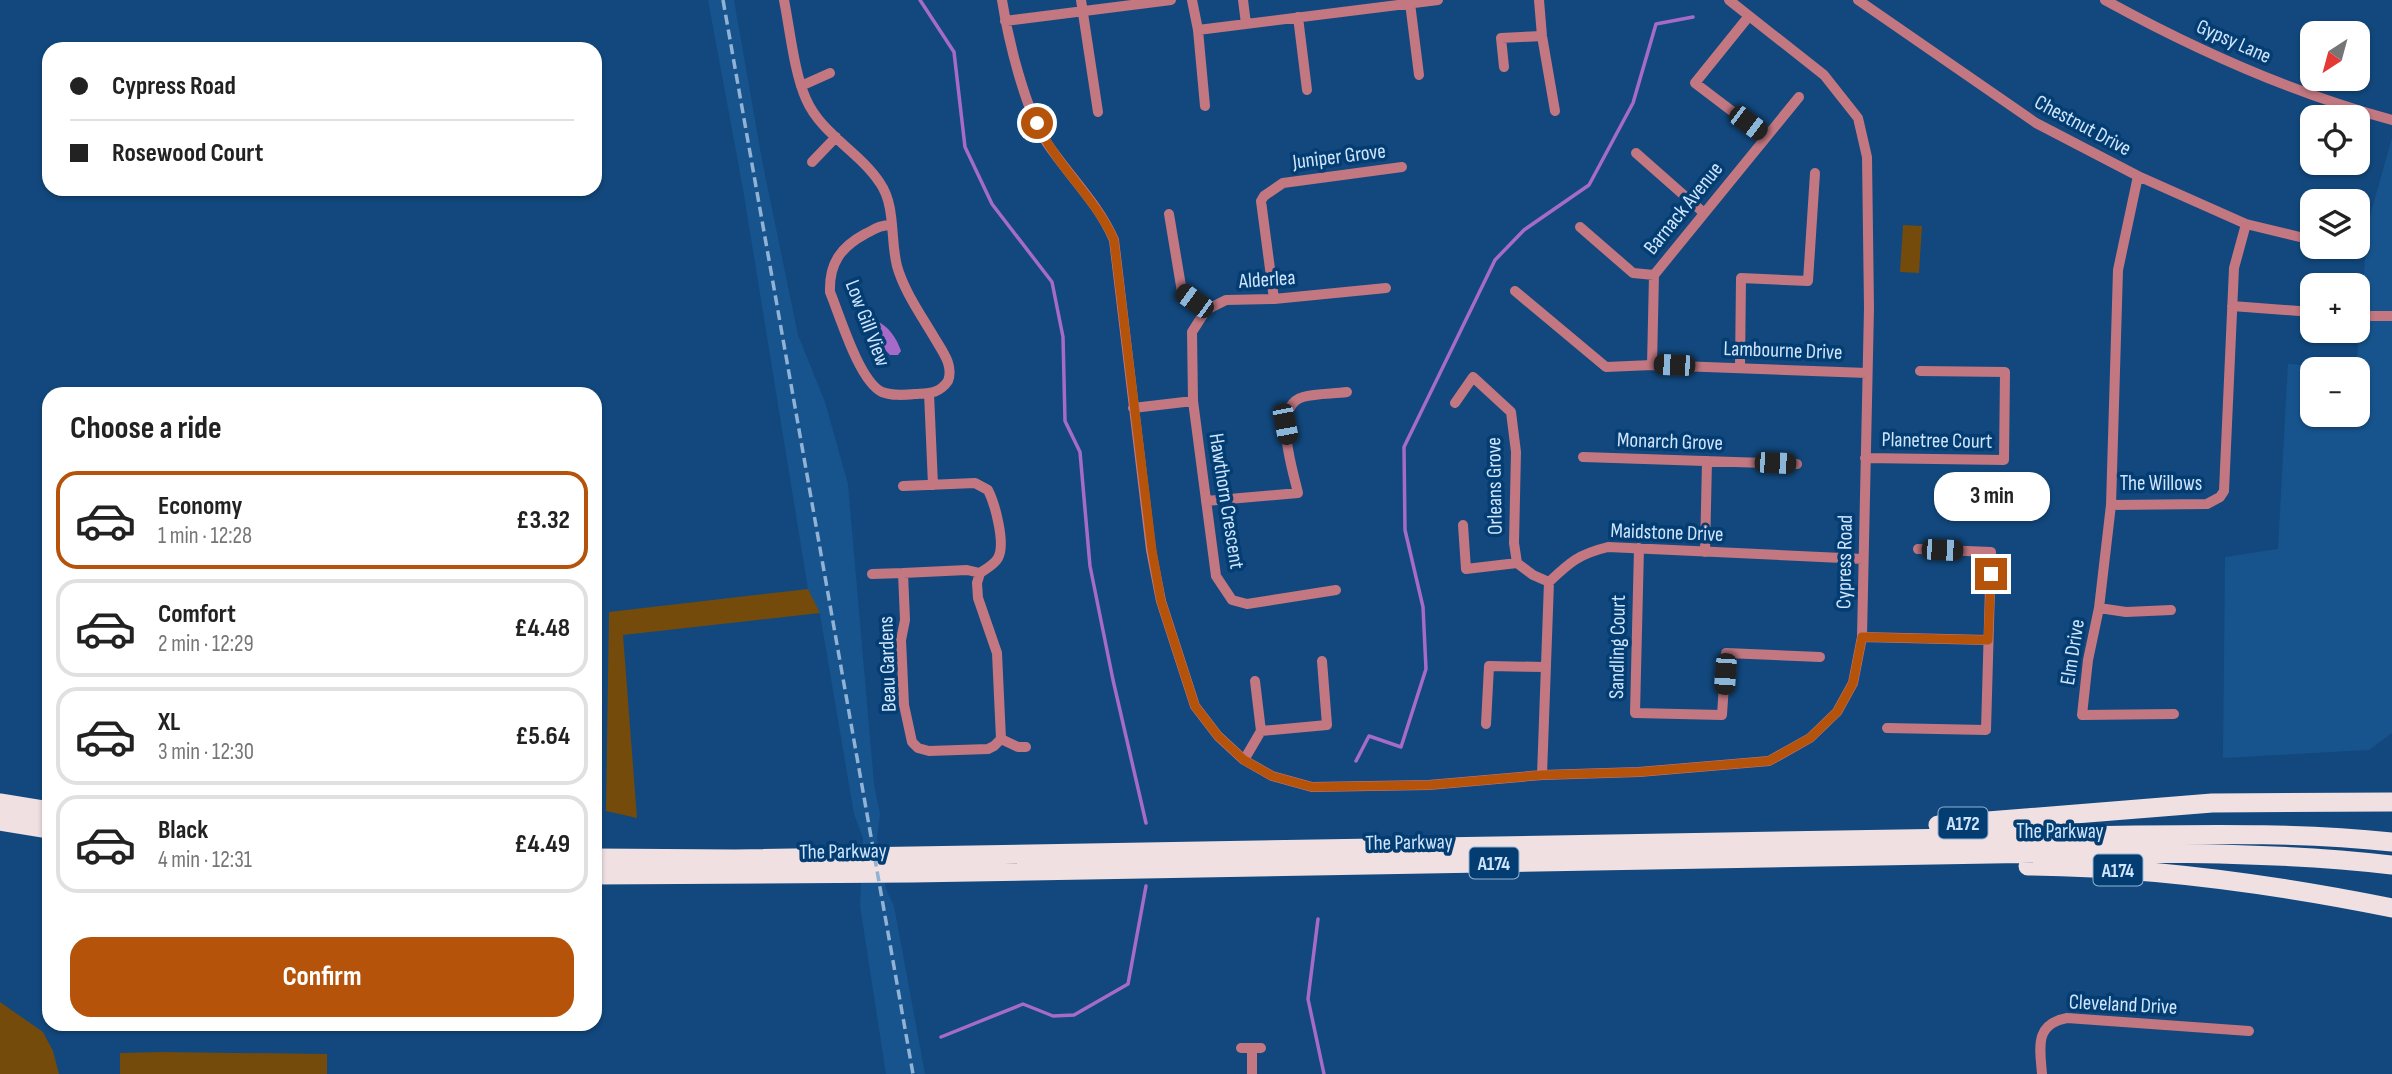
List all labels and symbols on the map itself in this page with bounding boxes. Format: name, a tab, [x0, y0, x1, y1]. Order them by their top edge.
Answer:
street label: Gypsy Lane	[2193, 14, 2275, 69]
north arrow	[2300, 21, 2370, 91]
street label: Chestnut Drive	[2030, 90, 2135, 161]
car	[1725, 102, 1772, 144]
route start	[1021, 107, 1053, 139]
street label: Juniper Grove	[1290, 138, 1387, 175]
street label: Barnack Avenue	[1639, 157, 1728, 260]
street label: Alderlea	[1237, 265, 1296, 294]
street label: Low Gill View	[840, 277, 895, 370]
car	[1171, 280, 1218, 322]
street label: Lambourne Drive	[1723, 336, 1843, 365]
car	[1653, 354, 1696, 376]
car	[1271, 401, 1300, 447]
street label: Monarch Grove	[1617, 427, 1723, 456]
street label: Planetree Court	[1881, 427, 1993, 454]
street label: Hawthorn Crescent	[1203, 431, 1250, 571]
street label: Orleans Grove	[1481, 437, 1508, 535]
car	[1754, 452, 1797, 474]
street label: The Willows	[2120, 471, 2202, 496]
callout: 3 min	[1933, 472, 2049, 522]
street label: Cypress Road	[1831, 515, 1858, 609]
street label: Maidstone Drive	[1610, 518, 1724, 547]
car	[1921, 539, 1964, 561]
route end	[1975, 558, 2007, 590]
street label: Sandling Court	[1604, 595, 1631, 699]
street label: Beau Gardens	[873, 616, 902, 712]
street label: Elm Drive	[2055, 618, 2090, 687]
car	[1714, 652, 1737, 696]
road number: A172	[1938, 808, 1988, 838]
street label: The Parkway	[2016, 819, 2104, 844]
street label: The Parkway	[1365, 829, 1453, 856]
street label: The Parkway	[799, 838, 887, 865]
road number: A174	[1470, 848, 1518, 878]
road number: A174	[2094, 855, 2142, 886]
street label: Cleveland Drive	[2068, 989, 2178, 1020]

